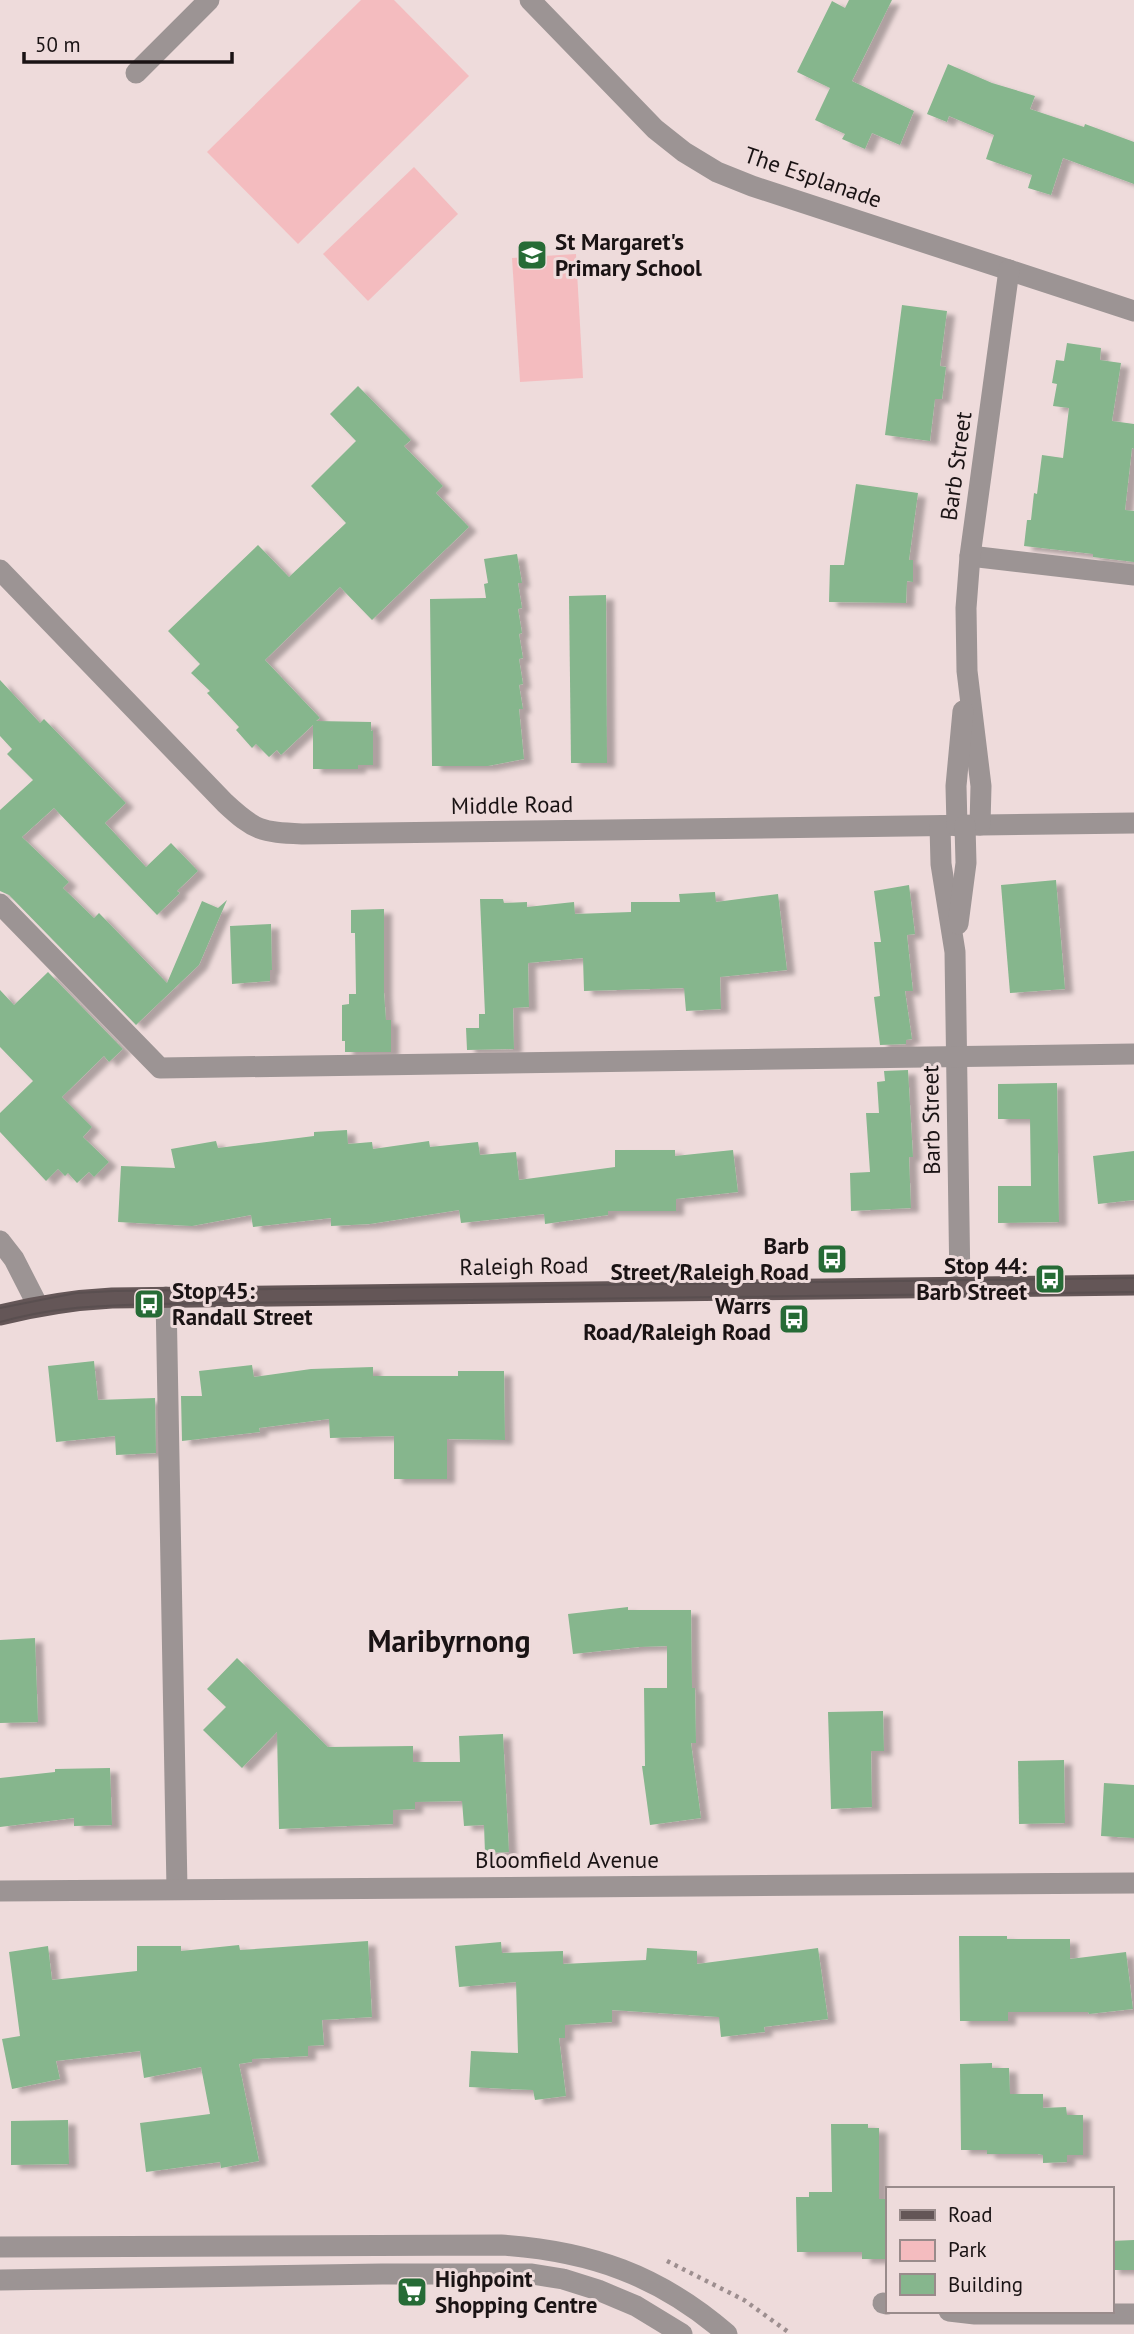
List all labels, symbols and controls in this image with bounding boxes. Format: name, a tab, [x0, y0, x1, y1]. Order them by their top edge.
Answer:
scale bar	[24, 21, 233, 65]
text: 50 m	[35, 31, 81, 58]
street label: The Esplanade	[740, 139, 886, 214]
place label: St Margaret's Primary School	[555, 227, 702, 282]
school or university icon: St Margaret's Primary School	[515, 238, 549, 272]
street label: Barb Street	[933, 409, 978, 522]
street label: Middle Road	[451, 789, 573, 820]
street label: Barb Street	[915, 1065, 946, 1175]
place label: Barb Street/Raleigh Road	[611, 1231, 809, 1286]
bus stop icon: Barb Street/Raleigh Road	[815, 1242, 849, 1276]
street label: Raleigh Road	[459, 1250, 589, 1281]
place label: Stop 44: Barb Street	[916, 1251, 1027, 1306]
bus stop icon: Stop 44: Barb Street	[1033, 1262, 1067, 1296]
place label: Stop 45: Randall Street	[172, 1276, 313, 1331]
bus stop icon: Stop 45: Randall Street	[132, 1287, 166, 1321]
place label: Warrs Road/Raleigh Road	[583, 1291, 771, 1346]
bus stop icon: Warrs Road/Raleigh Road	[777, 1302, 811, 1336]
district label: Maribyrnong	[368, 1621, 530, 1660]
street label: Bloomfield Avenue	[475, 1845, 659, 1874]
legend	[886, 2187, 1113, 2313]
text: Road	[948, 2201, 992, 2228]
text: Park	[948, 2236, 987, 2263]
place label: Highpoint Shopping Centre	[435, 2264, 598, 2319]
text: Building	[948, 2271, 1023, 2298]
supermarket icon: Highpoint Shopping Centre	[395, 2275, 429, 2309]

